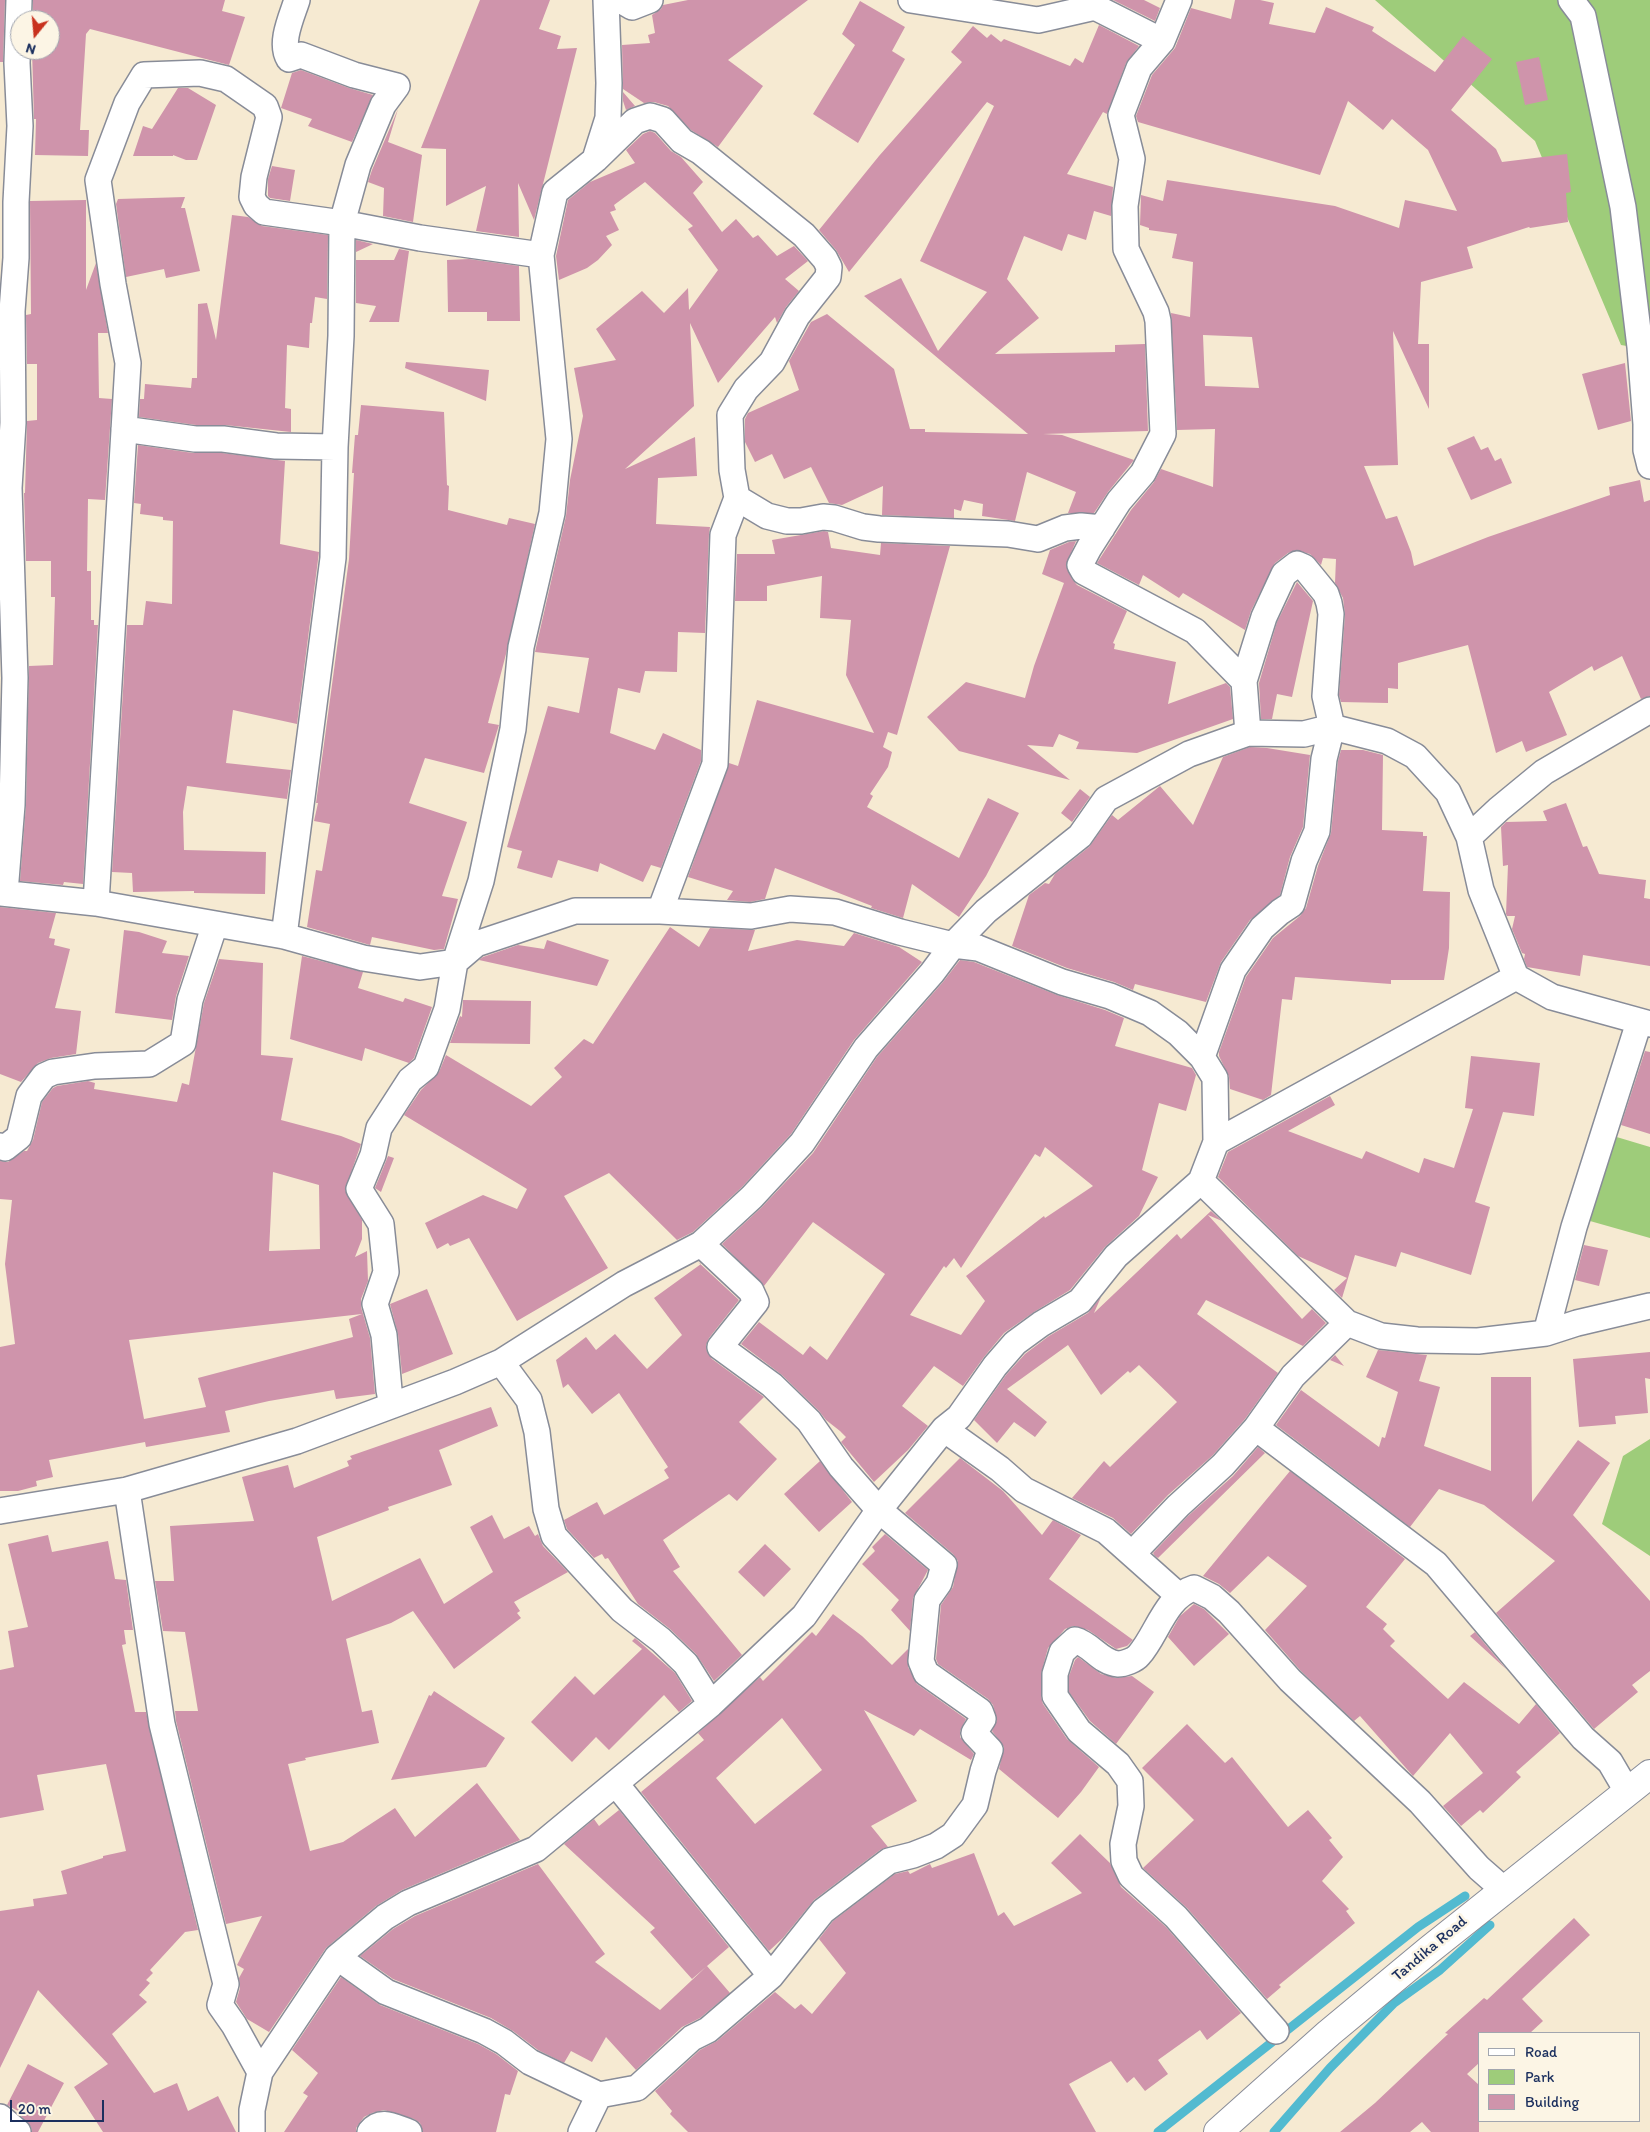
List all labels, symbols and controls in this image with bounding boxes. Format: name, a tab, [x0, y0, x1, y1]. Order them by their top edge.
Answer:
north arrow	[10, 10, 60, 60]
text: N	[24, 39, 38, 58]
street label: Tandika Road	[1389, 1912, 1471, 1986]
legend	[1478, 2032, 1640, 2122]
text: Road	[1525, 2043, 1557, 2061]
text: Park	[1525, 2068, 1555, 2086]
scale bar	[12, 2090, 106, 2122]
text: Building	[1525, 2093, 1579, 2111]
text: 20 m	[18, 2100, 51, 2118]

